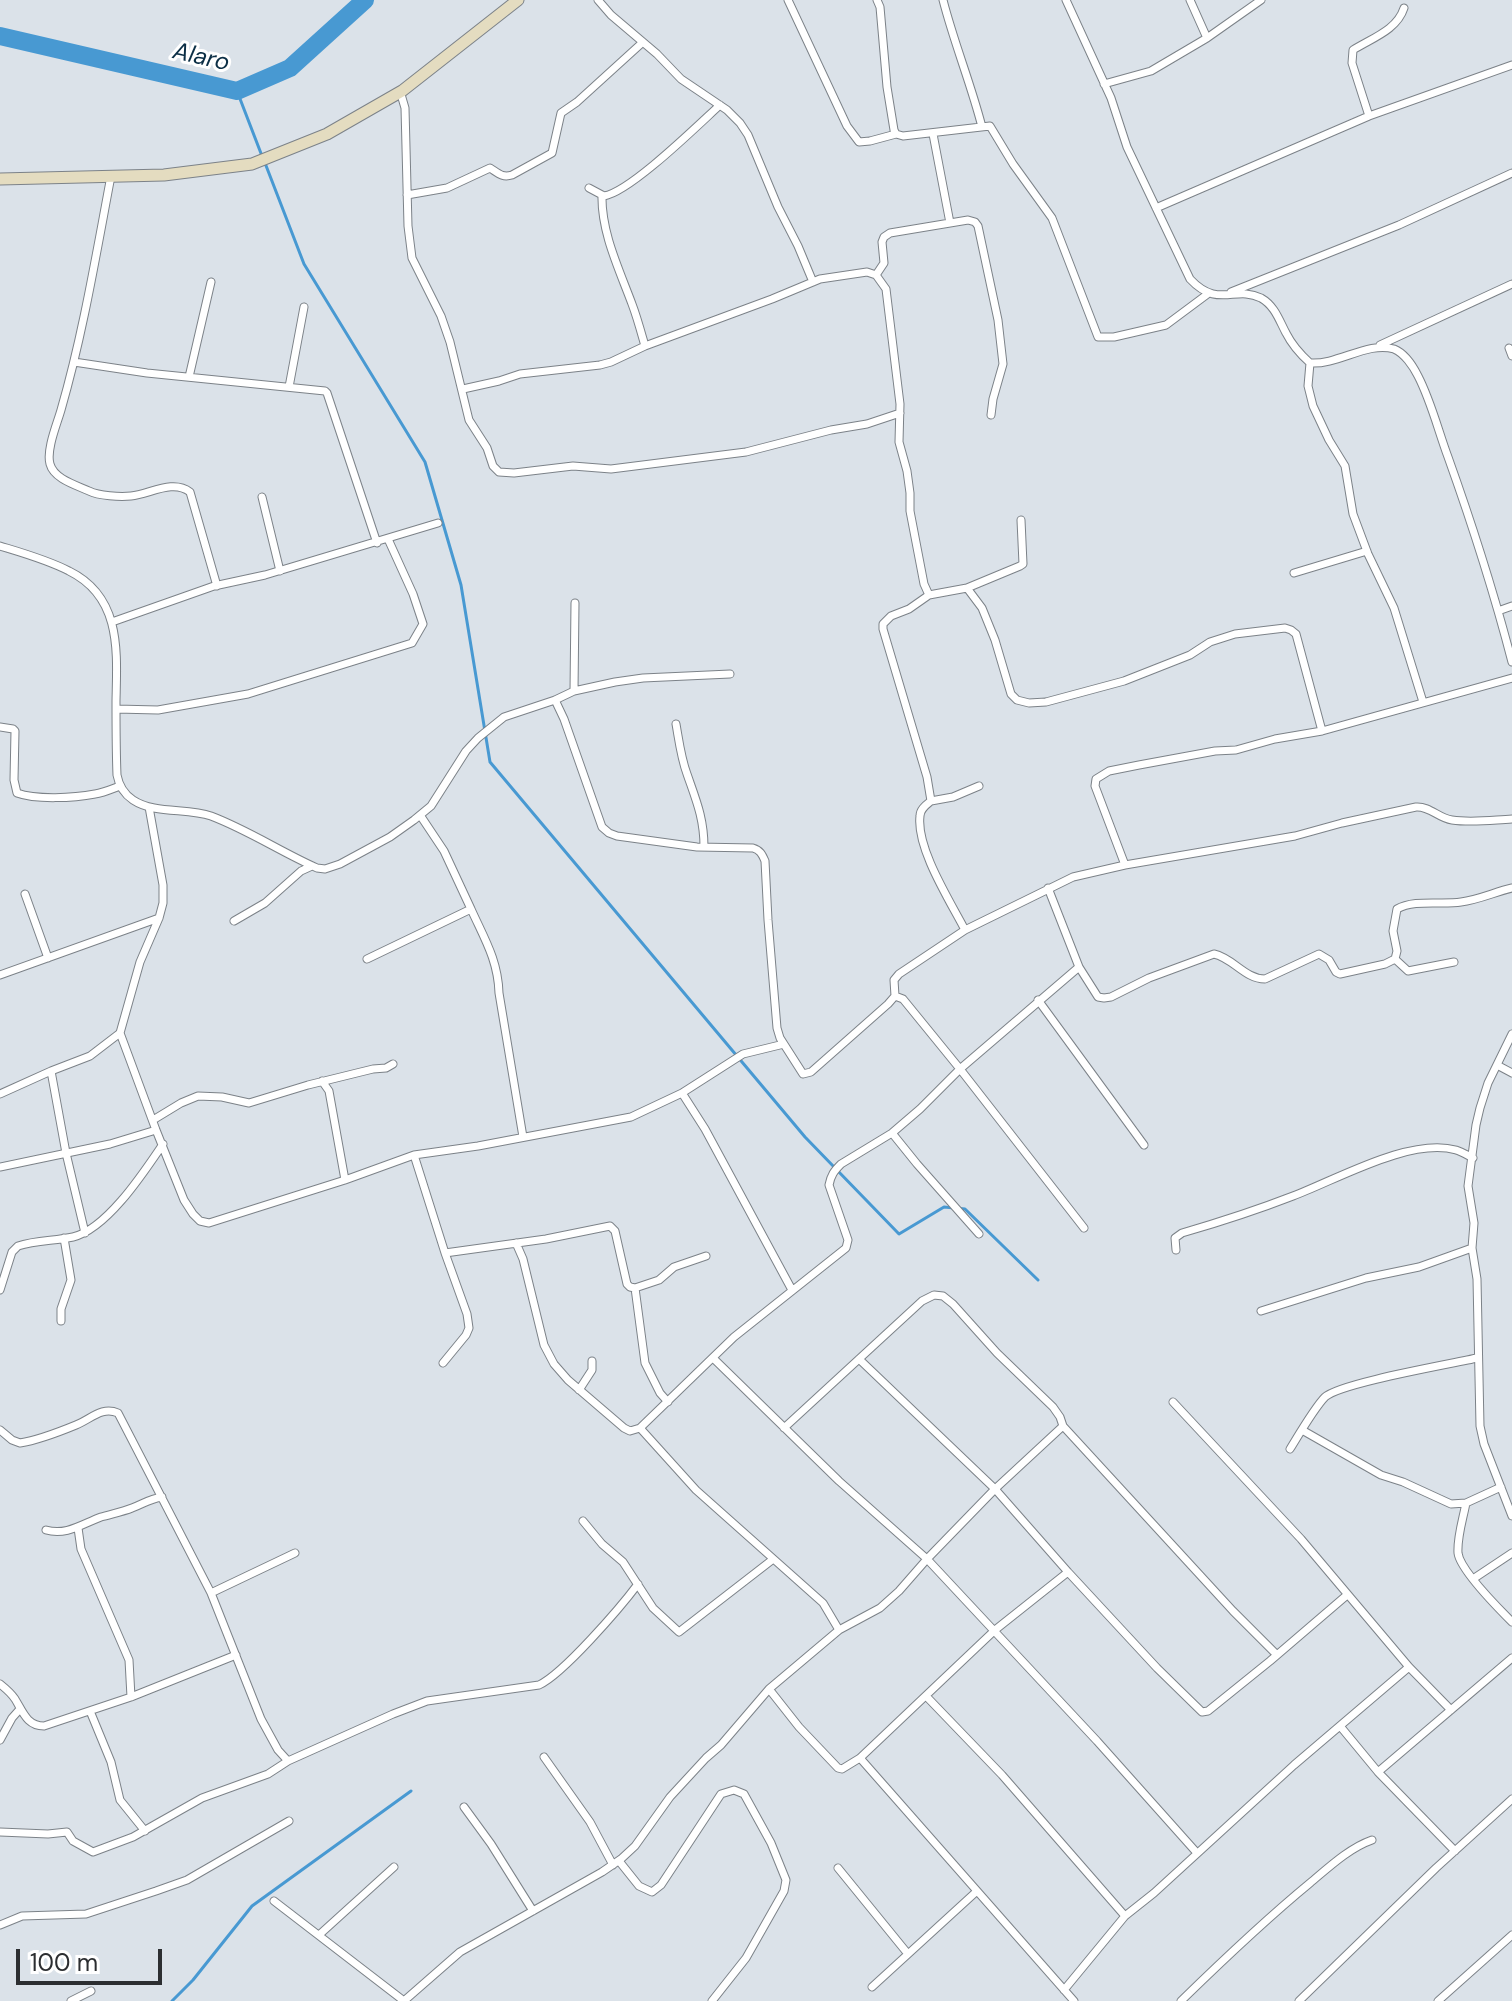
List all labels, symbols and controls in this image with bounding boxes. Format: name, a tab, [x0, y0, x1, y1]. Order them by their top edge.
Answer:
water label: Alaro	[170, 38, 232, 78]
scale bar	[20, 1933, 166, 1983]
text: 100 m	[30, 1947, 98, 1978]

